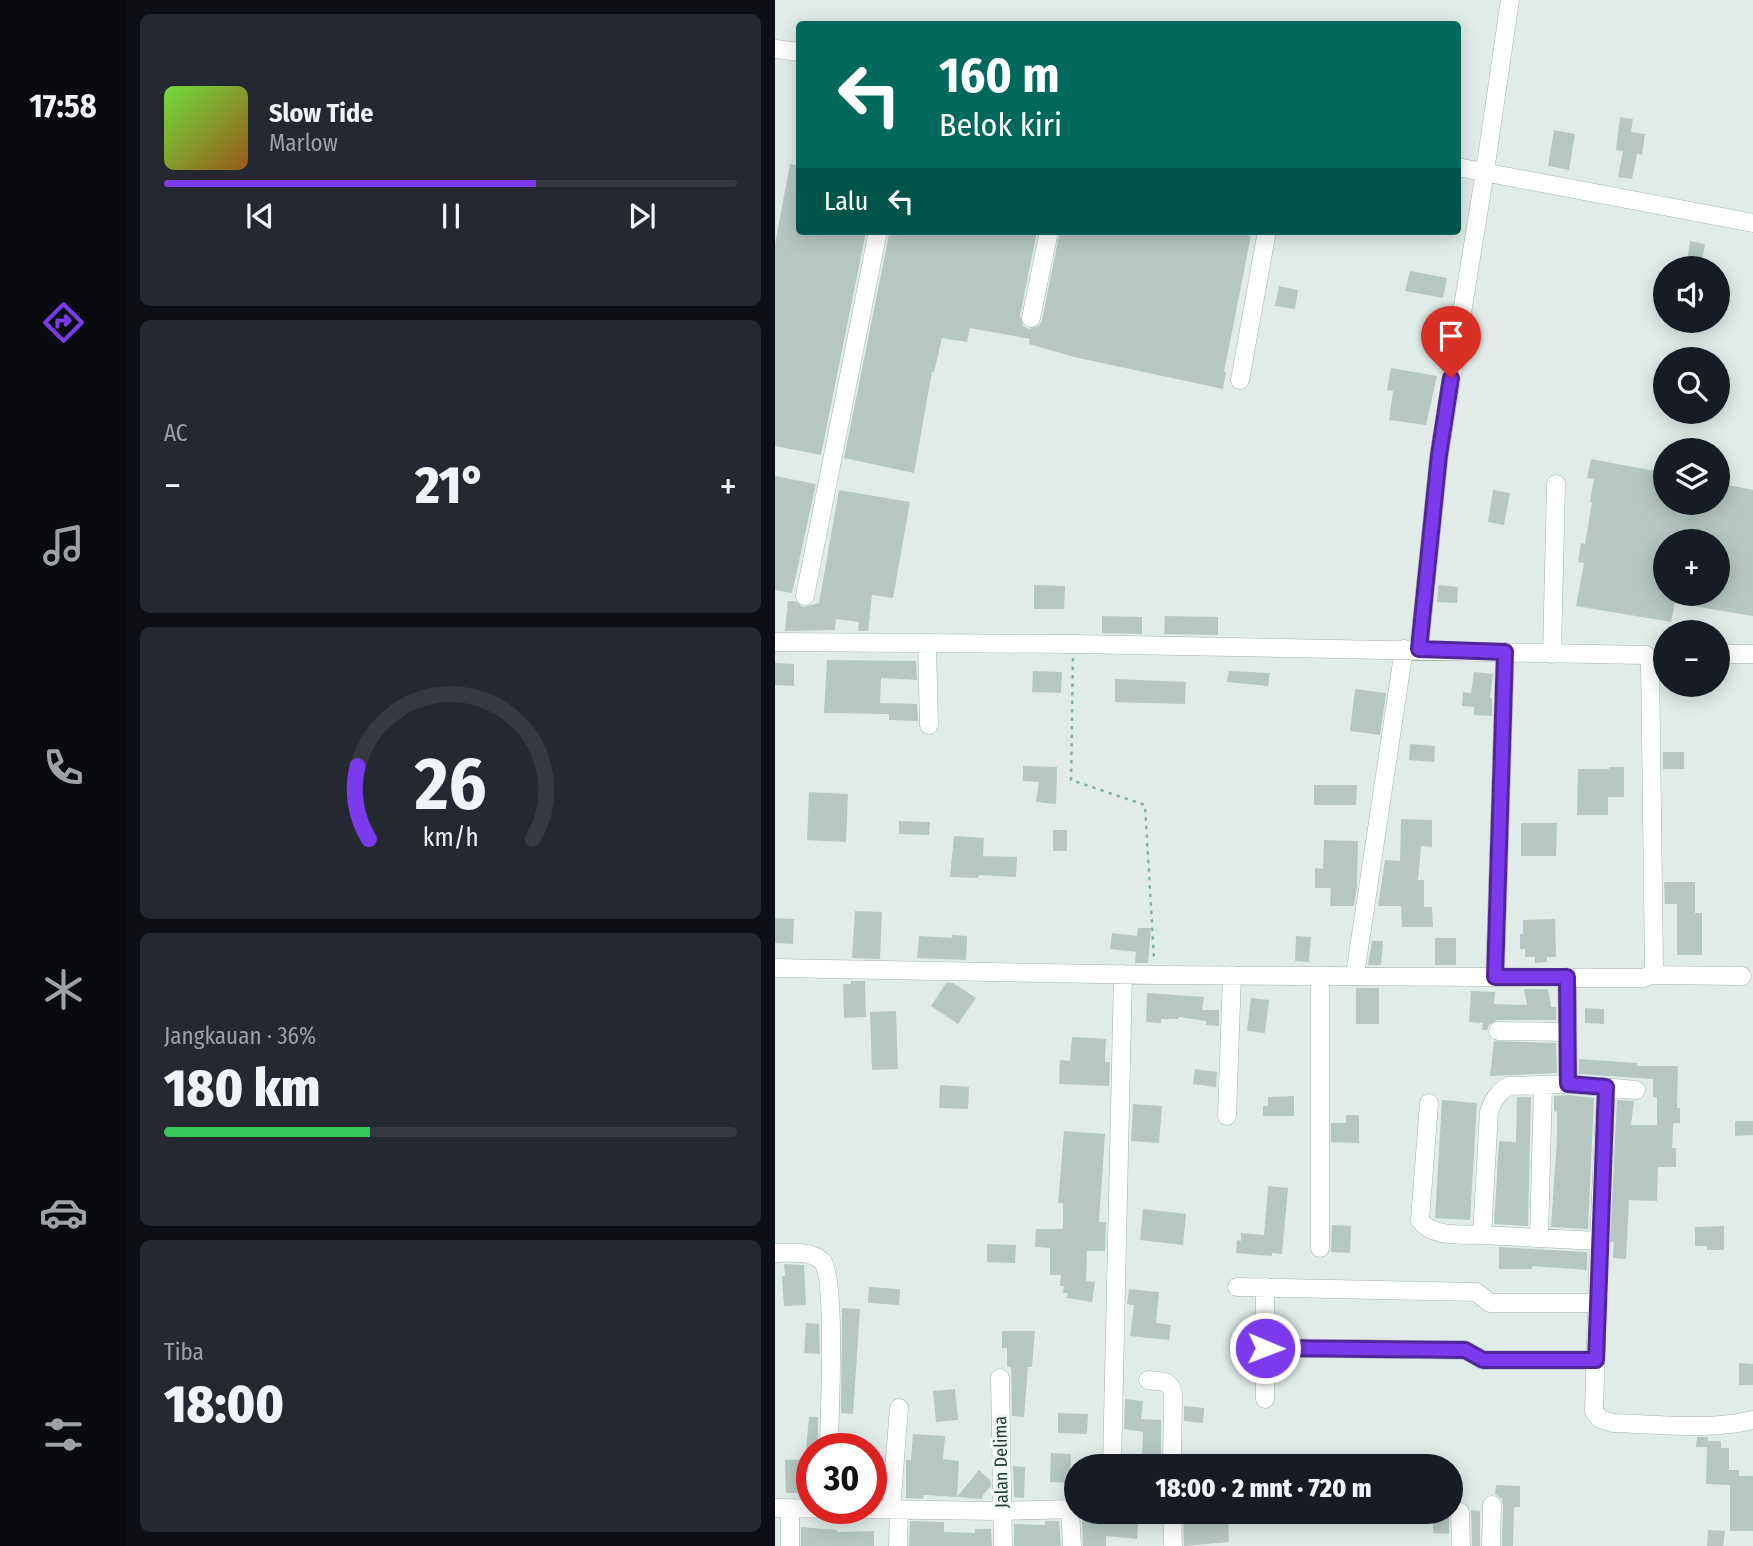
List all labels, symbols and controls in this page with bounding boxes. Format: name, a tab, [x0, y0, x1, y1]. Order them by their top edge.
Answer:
text: 160 m	[939, 46, 1060, 105]
icon: left	[824, 49, 915, 140]
text: 17:58	[29, 87, 97, 125]
text: Slow Tide	[269, 98, 373, 129]
text: Belok kiri	[939, 106, 1062, 144]
text: Marlow	[269, 129, 338, 157]
icon: left	[882, 182, 920, 220]
text: Lalu	[824, 186, 868, 217]
icon: previous	[241, 197, 279, 235]
icon: pause	[432, 197, 470, 235]
icon: next	[623, 197, 661, 235]
map controls	[1653, 256, 1730, 697]
button: sound	[1653, 256, 1730, 333]
icon: directions	[39, 298, 88, 347]
pin	[1421, 306, 1481, 378]
icon: arrive	[1432, 317, 1470, 355]
button: search	[1653, 347, 1730, 424]
text: AC	[164, 419, 188, 447]
button: layers	[1653, 438, 1730, 515]
text: 21°	[415, 454, 486, 517]
text: −	[164, 463, 181, 509]
text: +	[720, 463, 737, 509]
icon: music	[39, 521, 88, 570]
button: +	[1653, 529, 1730, 606]
button: −	[1653, 620, 1730, 697]
text: 26	[414, 741, 486, 828]
icon: phone	[39, 743, 88, 792]
text: km/h	[423, 823, 478, 853]
icon: climate	[39, 965, 88, 1014]
text: Jangkauan · 36%	[164, 1022, 316, 1050]
text: 180 km	[164, 1057, 320, 1120]
icon: car	[39, 1188, 88, 1237]
position arrow	[1228, 1311, 1302, 1385]
text: Tiba	[164, 1338, 204, 1366]
text: 18:00	[164, 1373, 284, 1436]
icon: filters	[39, 1410, 88, 1459]
street label: Jalan Delima	[989, 1416, 1013, 1508]
speed limit sign: 30	[796, 1433, 887, 1524]
text: 18:00 · 2 mnt · 720 m	[1156, 1473, 1371, 1504]

